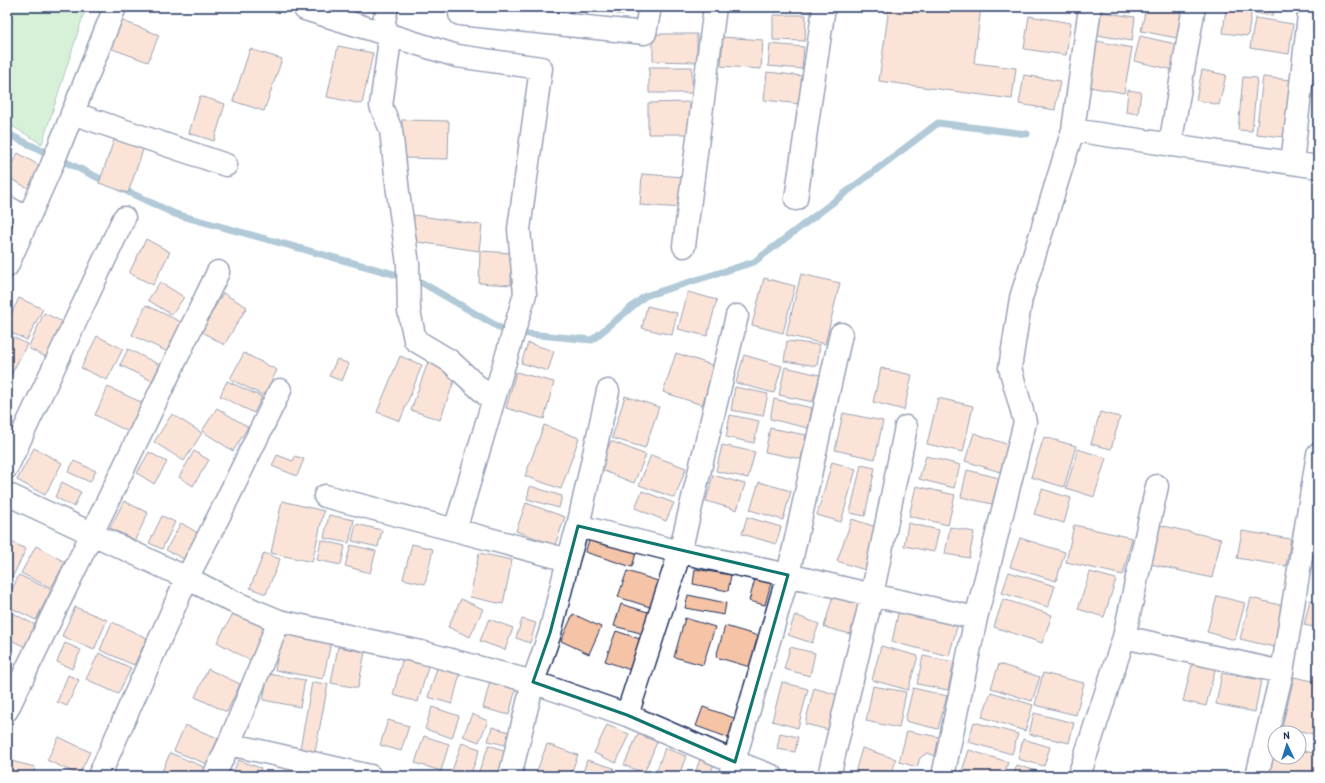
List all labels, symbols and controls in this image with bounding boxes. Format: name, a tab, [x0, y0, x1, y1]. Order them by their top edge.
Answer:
north arrow	[1267, 725, 1307, 765]
text: N	[1283, 728, 1290, 742]

